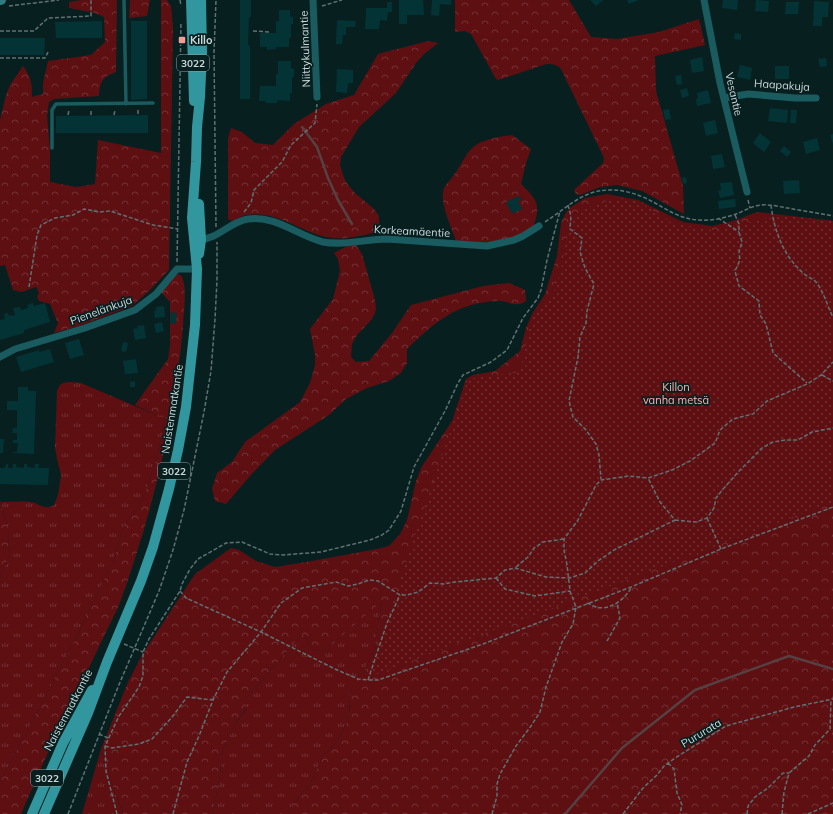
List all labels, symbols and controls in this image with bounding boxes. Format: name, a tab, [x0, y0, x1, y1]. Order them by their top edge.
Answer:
street label: Niittykulmantie	[297, 10, 313, 88]
place label: Killo	[190, 33, 213, 47]
marker: Killo	[177, 35, 187, 45]
road number: 3022	[177, 55, 209, 71]
street label: Vesantie	[722, 71, 746, 117]
street label: Haapakuja	[754, 76, 810, 94]
street label: Korkeamäentie	[373, 222, 451, 240]
street label: Pienelänkuja	[68, 292, 134, 328]
street label: Naistenmatkantie	[158, 363, 186, 455]
park label: Killon vanha metsä	[643, 380, 709, 407]
road number: 3022	[158, 463, 190, 479]
street label: Naistenmatkantie	[41, 667, 95, 753]
street label: Pururata	[678, 715, 724, 751]
road number: 3022	[31, 770, 63, 786]

